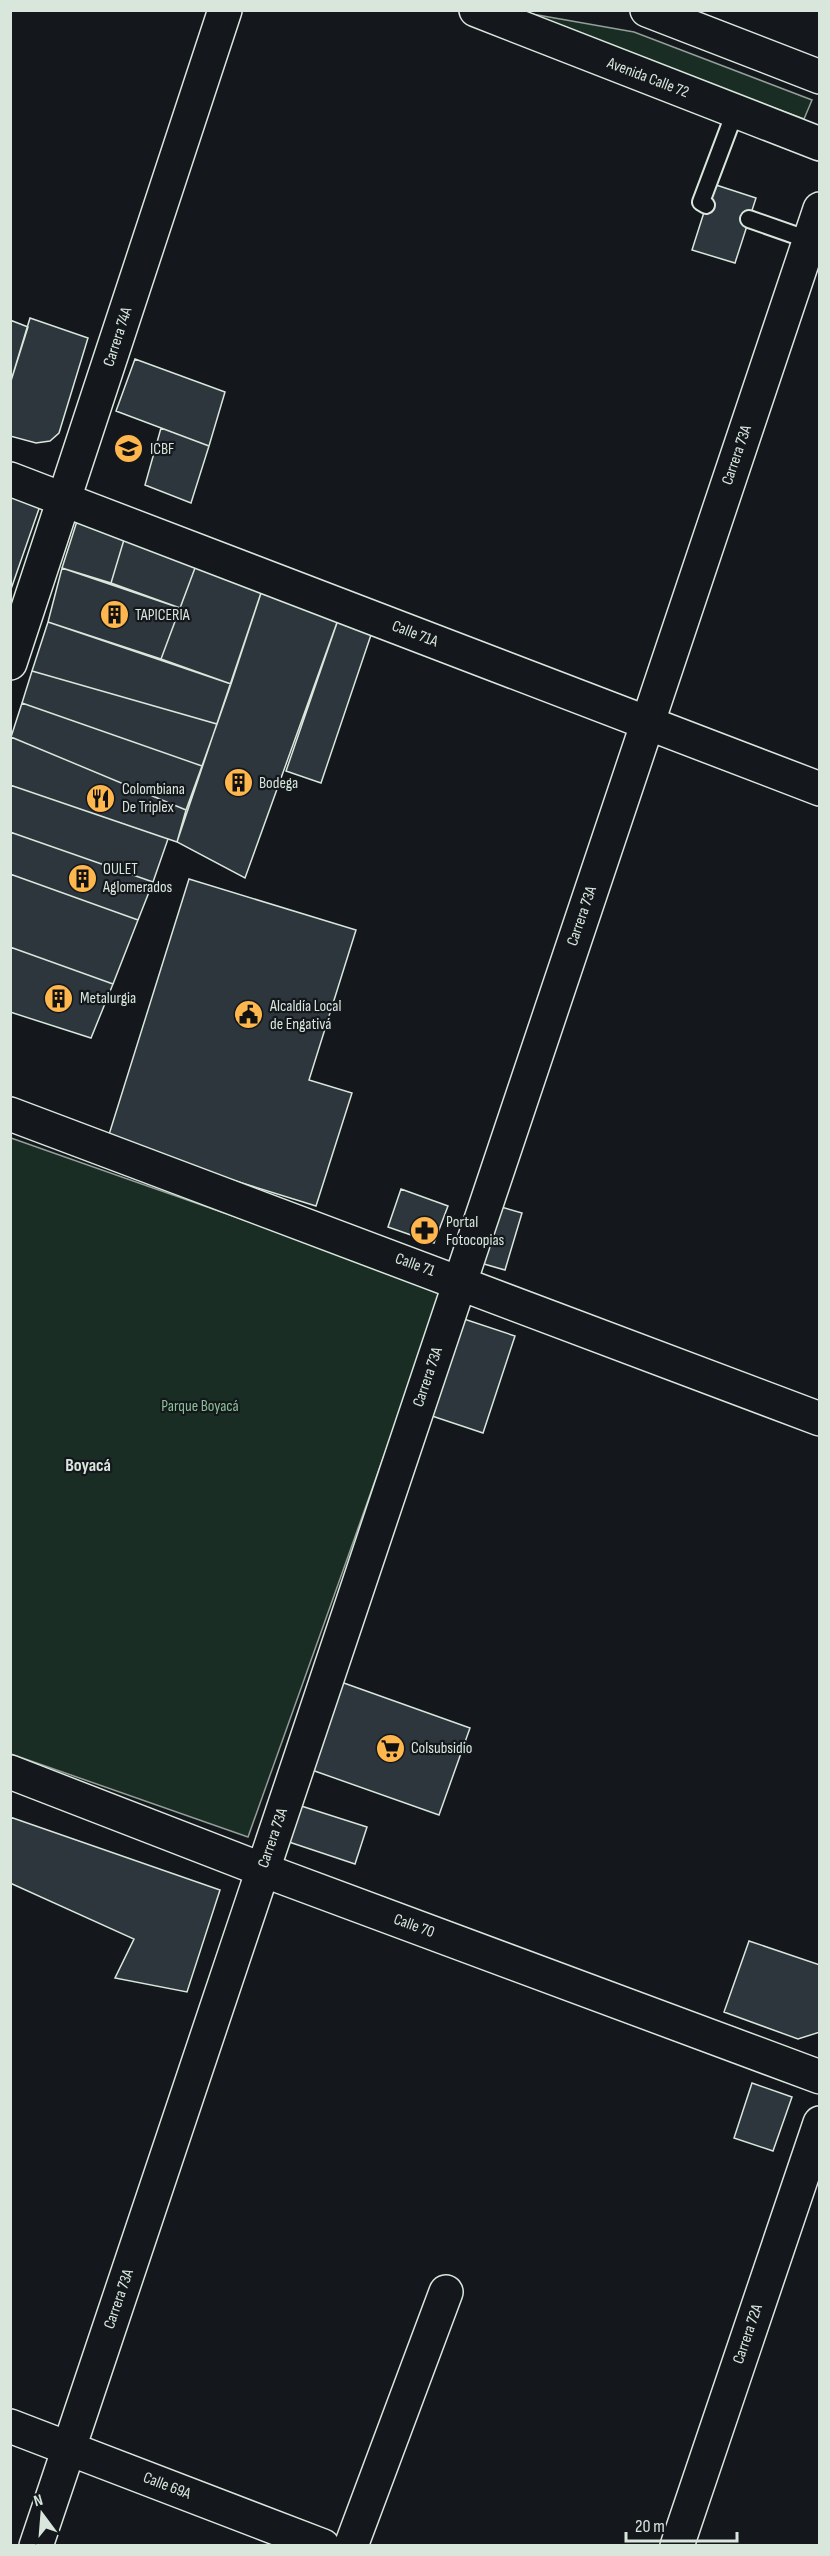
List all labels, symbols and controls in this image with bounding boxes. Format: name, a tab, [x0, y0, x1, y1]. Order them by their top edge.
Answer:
street label: Avenida Calle 72	[604, 53, 692, 102]
street label: Carrera 74A	[100, 305, 137, 369]
street label: Carrera 73A	[718, 422, 756, 487]
school or university icon: ICBF	[113, 433, 145, 465]
place label: ICBF	[150, 440, 174, 459]
building icon: TAPICERIA	[98, 599, 130, 631]
place label: TAPICERIA	[135, 606, 190, 625]
street label: Calle 71A	[389, 617, 441, 651]
building icon: Bodega	[222, 767, 254, 799]
place label: Bodega	[259, 774, 298, 793]
place label: Colombiana De Triplex	[122, 780, 185, 817]
restaurant icon: Colombiana De Triplex	[85, 782, 117, 814]
place label: OULET Aglomerados	[102, 860, 173, 897]
building icon: OULET Aglomerados	[66, 862, 98, 894]
street label: Carrera 73A	[563, 883, 601, 948]
building icon: Metalurgia	[43, 982, 75, 1014]
place label: Metalurgia	[80, 989, 136, 1008]
place label: Alcaldía Local de Engativá	[269, 997, 341, 1034]
public building icon: Alcaldía Local de Engativá	[233, 999, 265, 1031]
place label: Portal Fotocopias	[446, 1213, 505, 1250]
pharmacy icon: Portal Fotocopias	[409, 1215, 441, 1247]
street label: Calle 71	[393, 1249, 438, 1281]
street label: Carrera 73A	[409, 1344, 447, 1409]
park label: Parque Boyacá	[161, 1397, 239, 1416]
district label: Boyacá	[65, 1455, 111, 1476]
supermarket icon: Colsubsidio	[374, 1732, 406, 1764]
place label: Colsubsidio	[411, 1739, 472, 1758]
street label: Carrera 73A	[254, 1805, 292, 1870]
street label: Calle 70	[391, 1910, 437, 1942]
street label: Carrera 73A	[100, 2266, 138, 2331]
street label: Carrera 72A	[729, 2302, 767, 2366]
street label: Calle 69A	[141, 2468, 194, 2504]
north arrow	[12, 2484, 72, 2544]
text: N	[32, 2491, 45, 2511]
scale bar	[626, 2505, 737, 2543]
text: 20 m	[635, 2516, 665, 2537]

